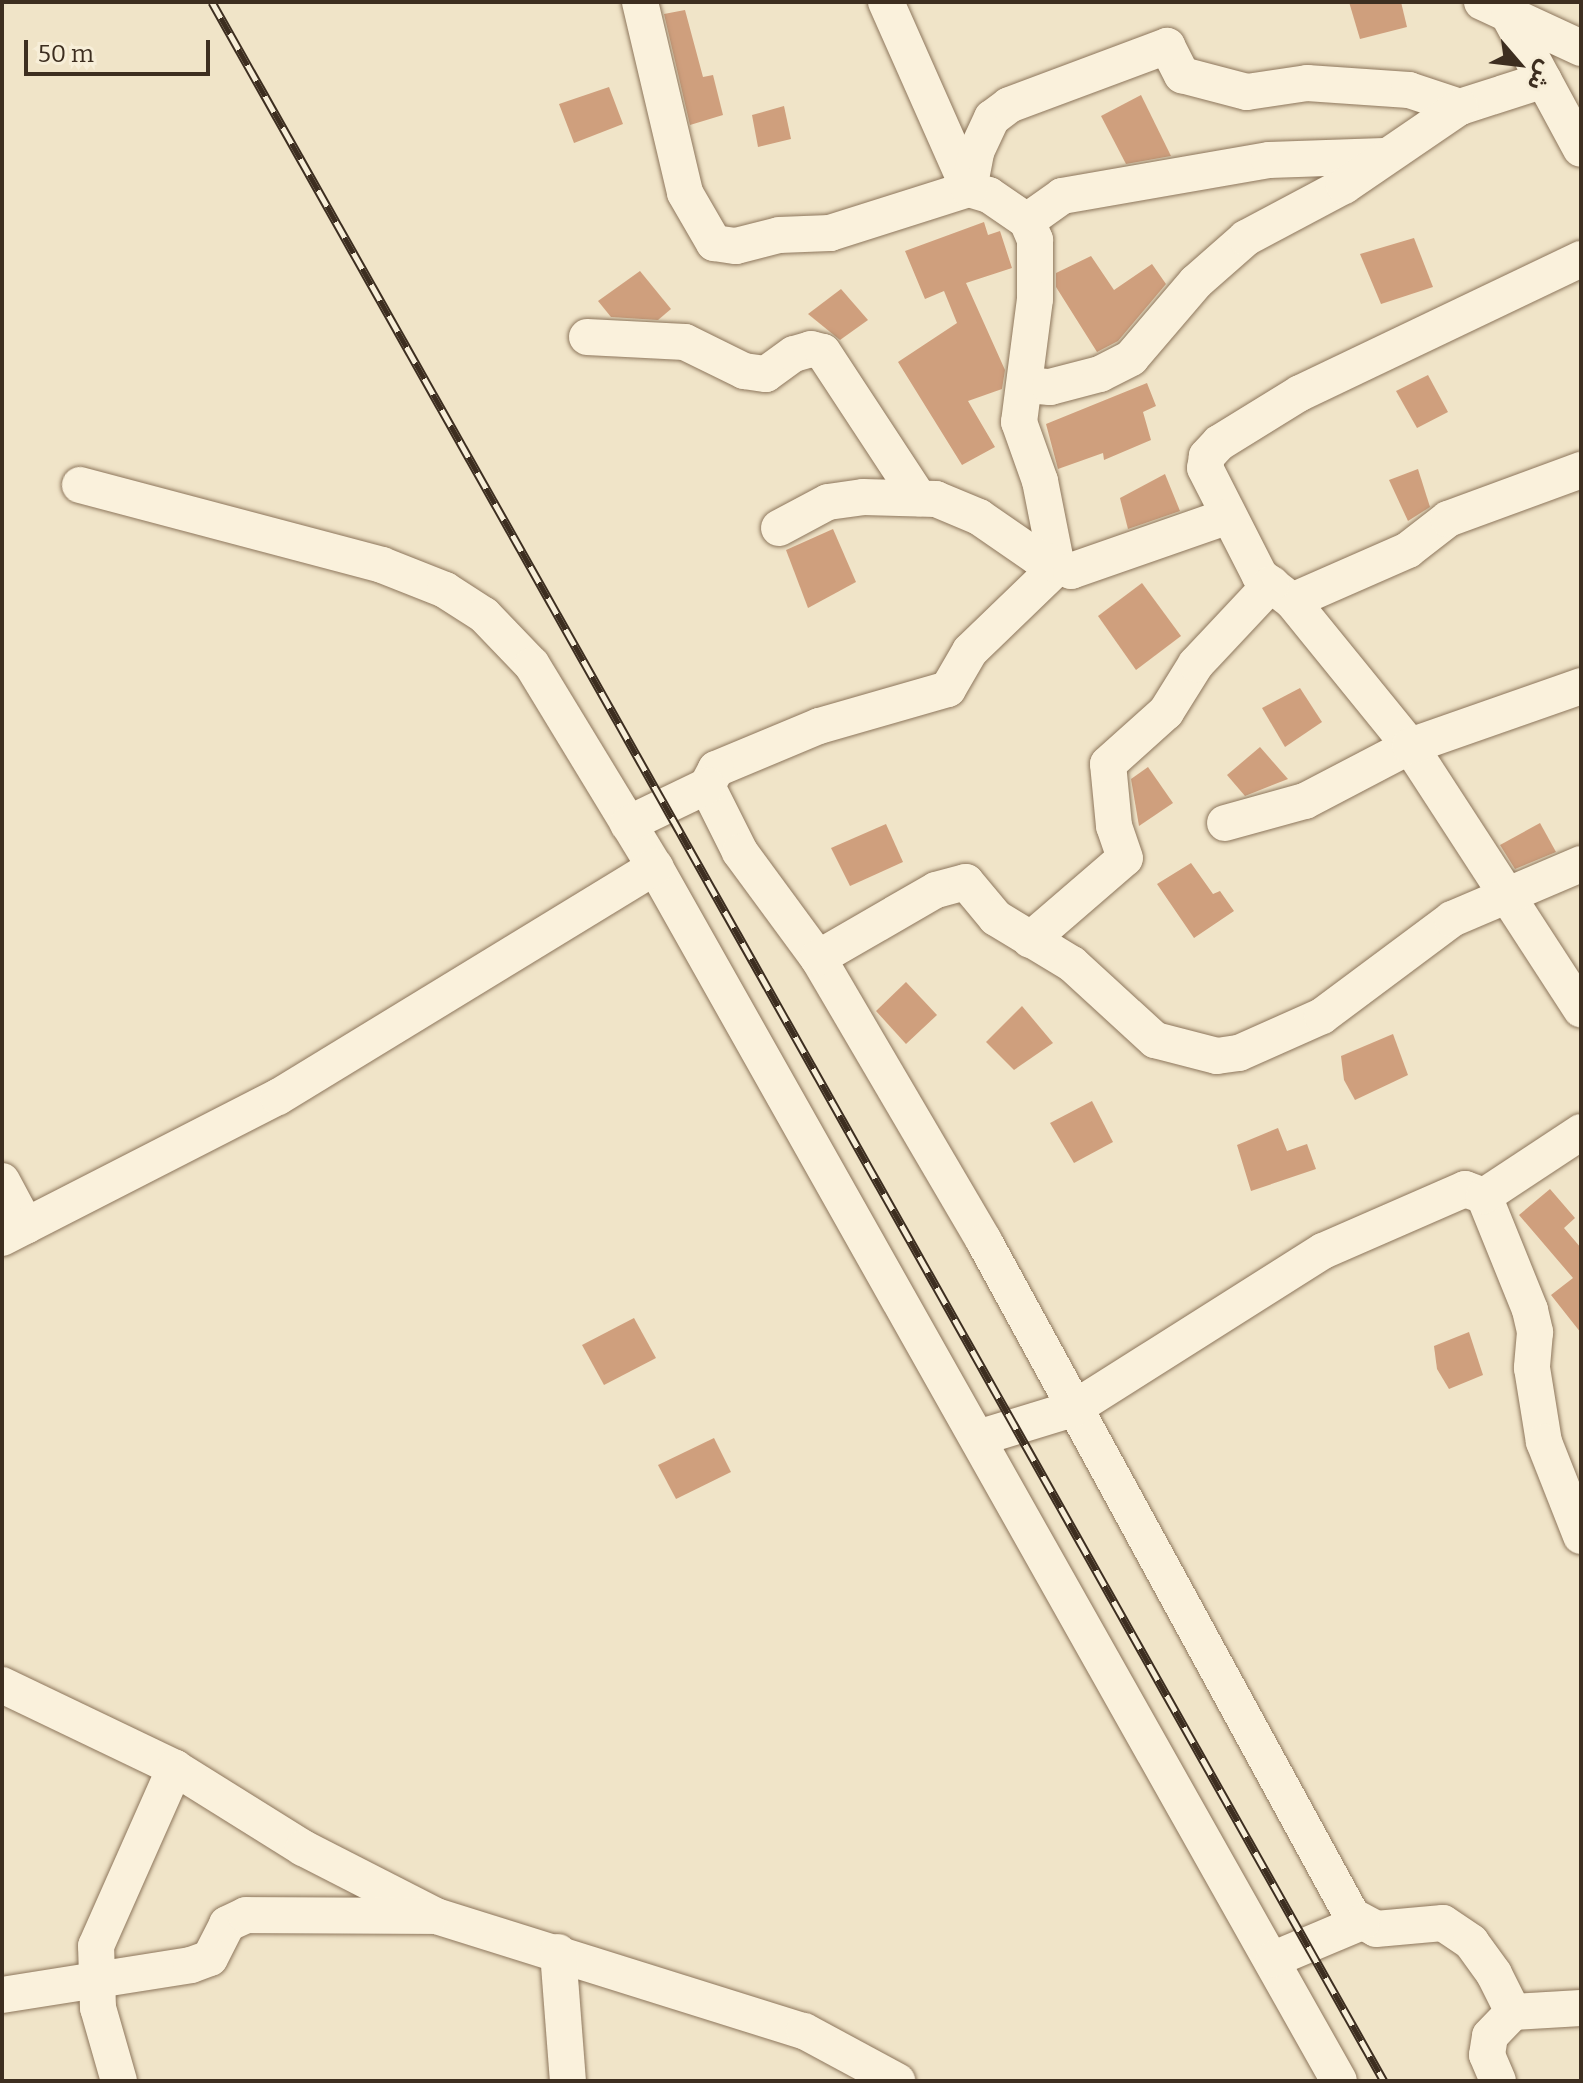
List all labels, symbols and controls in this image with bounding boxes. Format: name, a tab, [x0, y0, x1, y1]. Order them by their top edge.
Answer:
scale bar	[28, 24, 214, 74]
north arrow	[1479, 24, 1559, 104]
text: 50 m	[38, 40, 94, 68]
text: ش	[1522, 56, 1560, 95]

